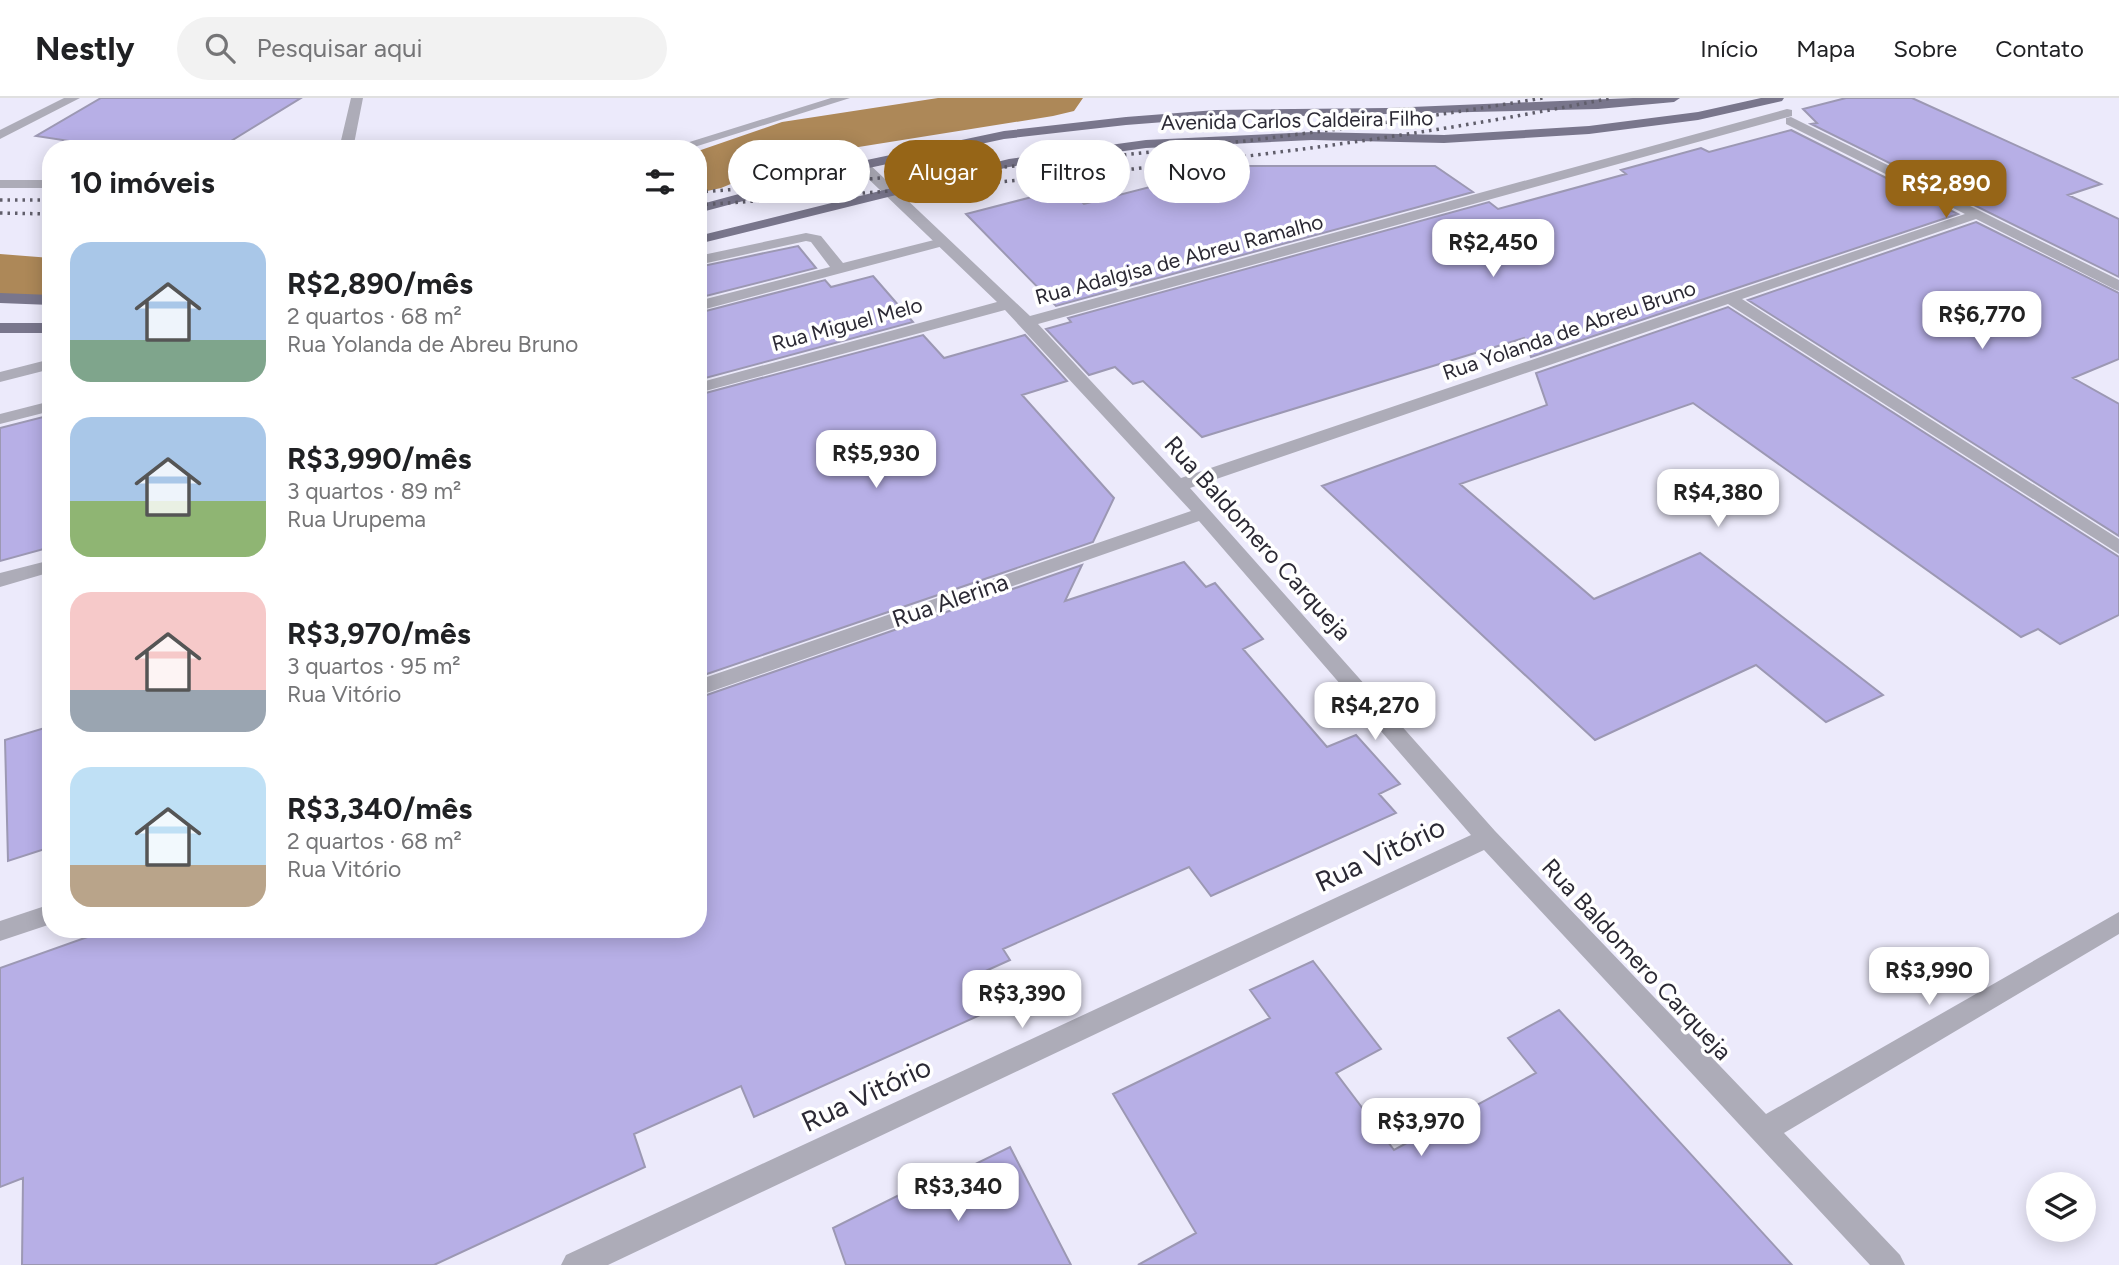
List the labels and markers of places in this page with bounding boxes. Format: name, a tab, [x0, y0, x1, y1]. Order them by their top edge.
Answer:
pin: R$2,890	[1881, 160, 2011, 220]
pin: R$2,450	[1428, 220, 1558, 279]
pin: R$6,770	[1917, 292, 2047, 351]
pin: R$5,930	[811, 430, 941, 490]
pin: R$4,380	[1653, 470, 1783, 529]
pin: R$4,270	[1310, 682, 1440, 742]
pin: R$3,990	[1864, 948, 1994, 1007]
pin: R$3,390	[957, 970, 1087, 1030]
pin: R$3,970	[1356, 1098, 1486, 1158]
pin: R$3,340	[893, 1164, 1023, 1223]

